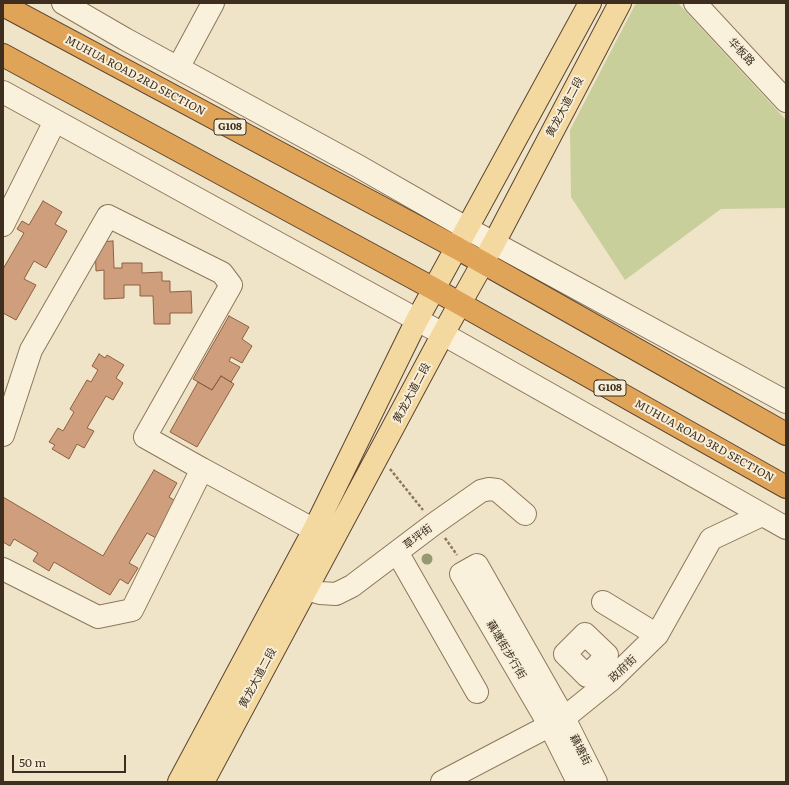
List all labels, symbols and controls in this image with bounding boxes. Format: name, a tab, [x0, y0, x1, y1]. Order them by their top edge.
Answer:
street label: MUHUA ROAD 2RD SECTION	[63, 33, 207, 119]
street label: 华板路	[725, 35, 757, 69]
street label: 黄龙大道二段	[544, 75, 586, 139]
road number: G108	[214, 119, 246, 135]
street label: 黄龙大道二段	[391, 361, 433, 425]
road number: G108	[594, 380, 626, 396]
street label: MUHUA ROAD 3RD SECTION	[632, 397, 776, 485]
street label: 草坪街	[401, 522, 435, 552]
street label: 藕塘街步行街	[483, 618, 529, 682]
street label: 黄龙大道二段	[237, 646, 279, 710]
street label: 政府街	[607, 653, 639, 685]
street label: 藕塘街	[567, 732, 593, 768]
scale bar	[14, 747, 128, 773]
text: 50 m	[19, 753, 46, 771]

